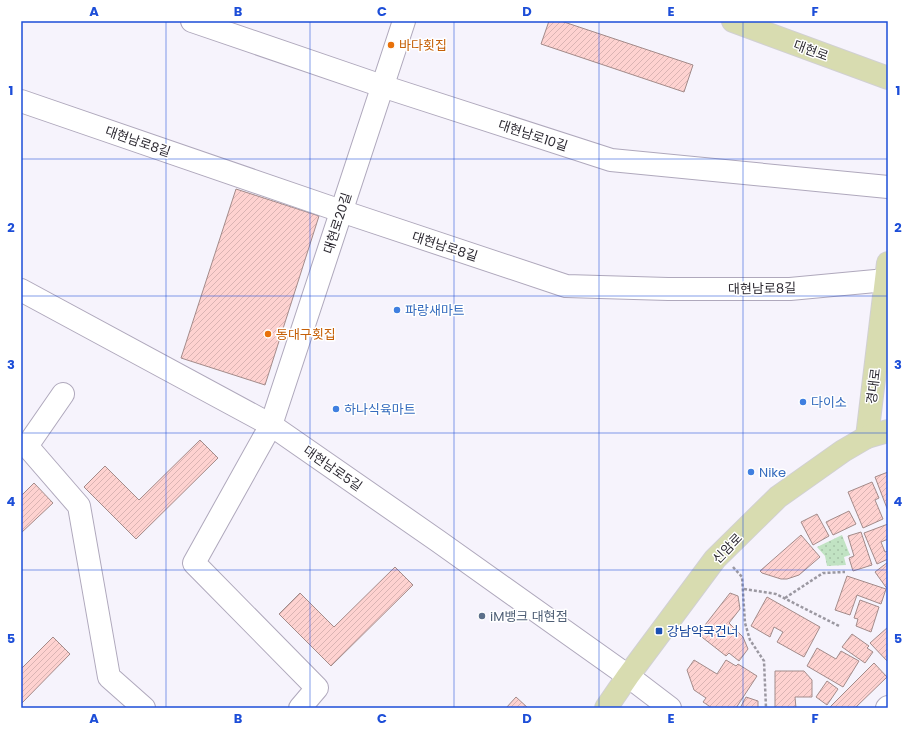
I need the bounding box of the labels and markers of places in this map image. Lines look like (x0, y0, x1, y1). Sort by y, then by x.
place label: 바다횟집 (399, 36, 447, 55)
marker: 바다횟집 (386, 40, 396, 50)
place label: 파랑새마트 (405, 301, 465, 320)
marker: 파랑새마트 (392, 305, 402, 315)
place label: 동대구횟집 (276, 325, 336, 344)
marker: 동대구횟집 (263, 329, 273, 339)
place label: 다이소 (811, 393, 847, 412)
marker: 다이소 (798, 397, 808, 407)
place label: 하나식육마트 (344, 400, 416, 419)
marker: 하나식육마트 (331, 404, 341, 414)
place label: Nike (759, 463, 786, 482)
marker: Nike (746, 467, 756, 477)
place label: iM뱅크 대현점 (490, 607, 568, 626)
marker: iM뱅크 대현점 (477, 611, 487, 621)
place label: 강남약국건너 (667, 622, 739, 641)
marker: 강남약국건너 (654, 626, 664, 636)

